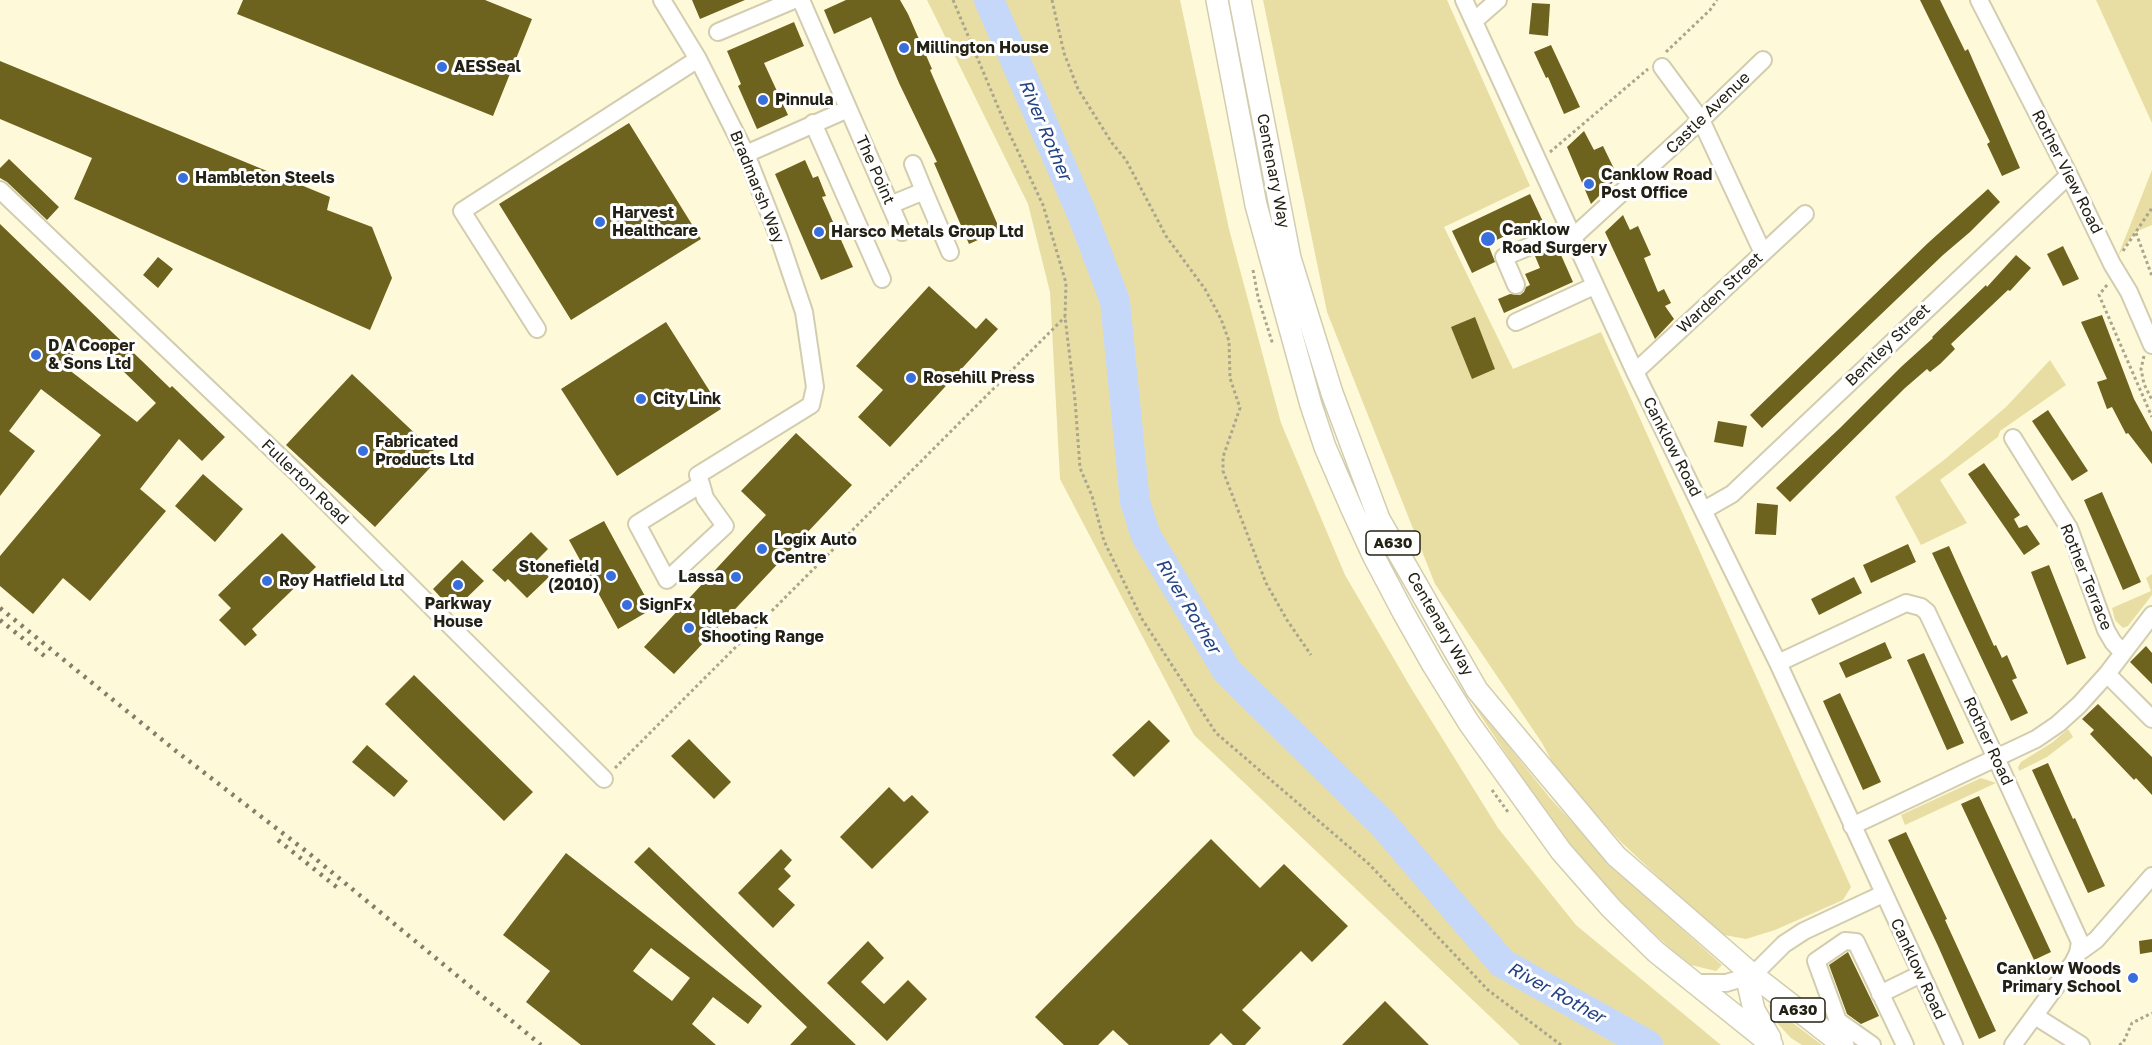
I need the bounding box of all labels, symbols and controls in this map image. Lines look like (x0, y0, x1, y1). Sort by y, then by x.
place label: Millington House (916, 38, 1049, 58)
marker: Millington House (897, 41, 911, 55)
place label: AESSeal (454, 57, 521, 77)
marker: AESSeal (435, 60, 449, 74)
street label: Castle Avenue (1662, 68, 1754, 158)
water label: River Rother (1014, 76, 1076, 184)
place label: Pinnula (775, 90, 834, 110)
marker: Pinnula (756, 93, 770, 107)
street label: Rother View Road (2027, 107, 2107, 237)
street label: Centenary Way (1252, 112, 1294, 230)
street label: Bradmarsh Way (726, 128, 788, 246)
street label: The Point (851, 133, 899, 207)
place label: Canklow Road Post Office (1601, 165, 1712, 203)
place label: Hambleton Steels (195, 168, 335, 188)
marker: Hambleton Steels (176, 171, 190, 185)
marker: Canklow Road Post Office (1582, 177, 1596, 191)
place label: Harvest Healthcare (612, 203, 698, 241)
marker: Harvest Healthcare (593, 215, 607, 229)
place label: Canklow Road Surgery (1502, 220, 1607, 258)
place label: Harsco Metals Group Ltd (831, 222, 1024, 242)
marker: Harsco Metals Group Ltd (812, 225, 826, 239)
marker: Canklow Road Surgery (1479, 230, 1497, 248)
street label: Warden Street (1673, 248, 1767, 338)
street label: Bentley Street (1842, 300, 1934, 390)
place label: D A Cooper & Sons Ltd (48, 336, 135, 374)
marker: D A Cooper & Sons Ltd (29, 348, 43, 362)
place label: Rosehill Press (923, 368, 1035, 388)
marker: Rosehill Press (904, 371, 918, 385)
place label: City Link (653, 389, 721, 409)
marker: City Link (634, 392, 648, 406)
street label: Canklow Road (1639, 394, 1705, 500)
place label: Fabricated Products Ltd (375, 432, 474, 470)
street label: Fullerton Road (257, 435, 353, 529)
marker: Fabricated Products Ltd (356, 444, 370, 458)
street label: Rother Terrace (2056, 521, 2116, 633)
place label: Logix Auto Centre (774, 530, 857, 568)
road number: A630 (1366, 531, 1420, 555)
marker: Logix Auto Centre (755, 542, 769, 556)
water label: River Rother (1151, 554, 1225, 658)
place label: Stonefield (2010) (519, 557, 599, 595)
place label: Lassa (678, 567, 724, 587)
marker: Stonefield (2010) (604, 569, 618, 583)
street label: Centenary Way (1403, 569, 1477, 679)
marker: Lassa (729, 570, 743, 584)
place label: Roy Hatfield Ltd (279, 571, 404, 591)
marker: Roy Hatfield Ltd (260, 574, 274, 588)
marker: Parkway House (451, 578, 465, 592)
place label: Parkway House (425, 594, 491, 632)
place label: SignFx (639, 595, 692, 615)
marker: SignFx (620, 598, 634, 612)
place label: Idleback Shooting Range (701, 609, 824, 647)
marker: Idleback Shooting Range (682, 621, 696, 635)
street label: Rother Road (1959, 694, 2017, 788)
street label: Canklow Road (1886, 915, 1950, 1023)
water label: River Rother (1504, 958, 1608, 1028)
place label: Canklow Woods Primary School (1996, 959, 2121, 997)
marker: Canklow Woods Primary School (2126, 971, 2140, 985)
road number: A630 (1771, 998, 1825, 1022)

